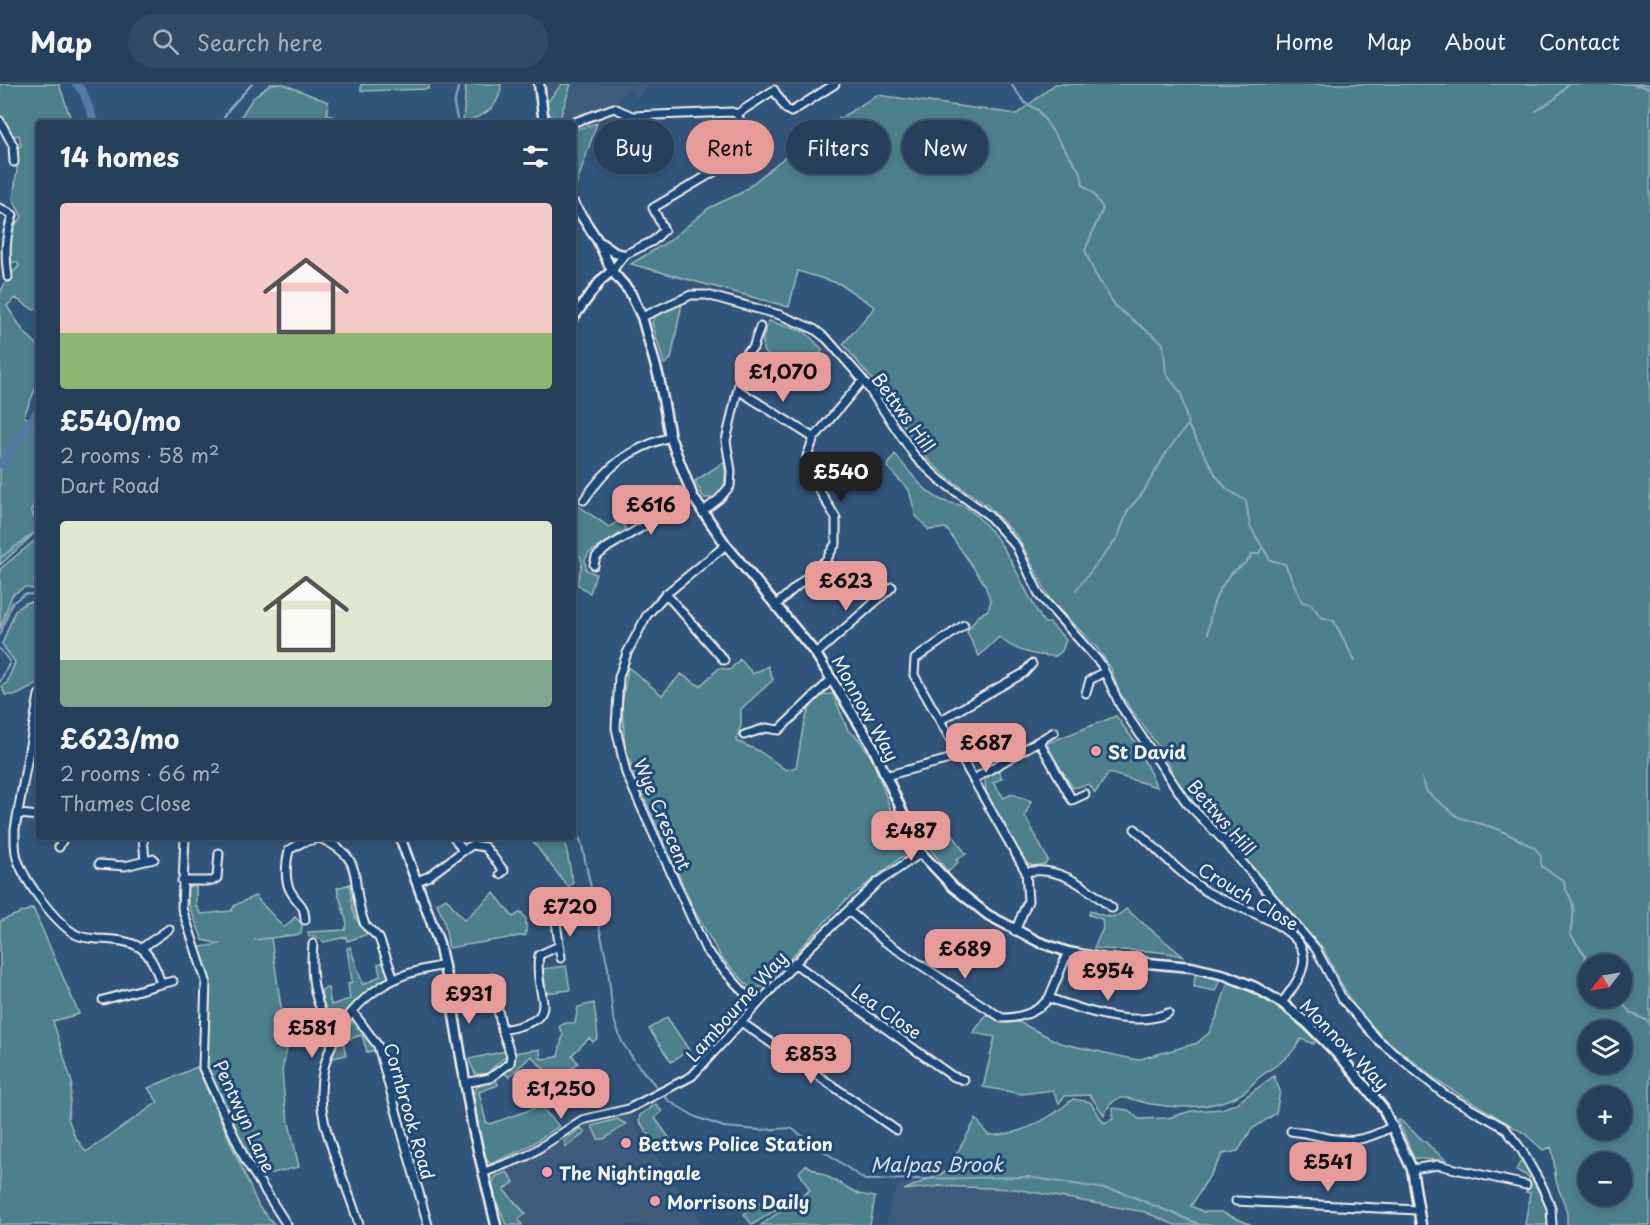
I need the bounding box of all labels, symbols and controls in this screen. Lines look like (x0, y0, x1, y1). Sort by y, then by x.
search box (128, 14, 548, 68)
text: Map (30, 20, 92, 63)
icon: search (149, 25, 182, 58)
text: Search here (197, 25, 323, 58)
text: Home (1275, 25, 1334, 57)
text: Map (1367, 25, 1412, 57)
text: About (1445, 25, 1506, 57)
text: Contact (1539, 25, 1620, 57)
chip: Buy (594, 120, 674, 174)
chip: Rent (686, 120, 774, 174)
chip: Filters (786, 120, 890, 174)
chip: New (902, 120, 988, 174)
text: 14 homes (60, 137, 179, 176)
icon: filters (519, 140, 552, 173)
icon: home (252, 242, 360, 350)
pin: £1,070 (734, 352, 832, 403)
text: £1,070 (749, 356, 817, 386)
street label: Bettws Hill (866, 367, 942, 457)
text: £540/mo (60, 401, 181, 440)
text: 2 rooms · 58 m² (60, 440, 219, 470)
pin: £540 (805, 452, 877, 503)
text: £540 (813, 456, 869, 486)
text: Dart Road (60, 470, 160, 500)
pin: £616 (615, 485, 687, 536)
text: £616 (626, 489, 676, 519)
icon: home (252, 560, 360, 668)
pin: £623 (810, 561, 882, 612)
text: £623 (819, 565, 873, 595)
street label: Monnow Way (826, 650, 906, 766)
text: £623/mo (60, 719, 179, 758)
pin: £687 (950, 723, 1022, 774)
text: £687 (960, 727, 1012, 757)
place label: St David (1108, 738, 1186, 765)
marker: St David (1089, 744, 1103, 758)
street label: Wye Crescent (627, 754, 699, 874)
text: 2 rooms · 66 m² (60, 758, 220, 788)
street label: Bettws Hill (1181, 773, 1263, 861)
text: Thames Close (60, 788, 191, 818)
pin: £487 (875, 811, 947, 862)
text: £487 (885, 815, 937, 845)
street label: Crouch Close (1193, 855, 1305, 937)
pin: £720 (534, 887, 606, 938)
text: £720 (543, 891, 597, 921)
pin: £689 (929, 929, 1001, 980)
text: £689 (939, 933, 991, 963)
street label: Lambourne Way (679, 945, 793, 1067)
pin: £954 (1072, 951, 1144, 1002)
north arrow (1578, 954, 1632, 1008)
map controls (1578, 954, 1632, 1206)
text: £954 (1082, 955, 1134, 985)
pin: £931 (433, 974, 505, 1025)
street label: Lea Close (846, 977, 928, 1045)
text: £931 (445, 978, 493, 1008)
street label: Monnow Way (1294, 992, 1396, 1096)
pin: £581 (276, 1008, 348, 1059)
text: £581 (288, 1012, 336, 1042)
button: layers (1578, 1020, 1632, 1074)
pin: £853 (775, 1034, 847, 1085)
text: £853 (785, 1038, 837, 1068)
street label: Cornbrook Road (378, 1039, 442, 1183)
street label: Pentwyn Lane (207, 1055, 283, 1177)
pin: £1,250 (512, 1069, 610, 1120)
text: £1,250 (526, 1073, 596, 1103)
button: + (1578, 1086, 1632, 1140)
place label: Bettws Police Station (638, 1130, 833, 1157)
marker: Bettws Police Station (619, 1136, 633, 1150)
pin: £541 (1292, 1142, 1364, 1193)
text: £541 (1303, 1146, 1353, 1176)
water label: Malpas Brook (871, 1149, 1005, 1179)
button: − (1578, 1152, 1632, 1206)
place label: The Nightingale (559, 1159, 701, 1186)
marker: The Nightingale (540, 1165, 554, 1179)
place label: Morrisons Daily (667, 1188, 809, 1215)
marker: Morrisons Daily (648, 1194, 662, 1208)

